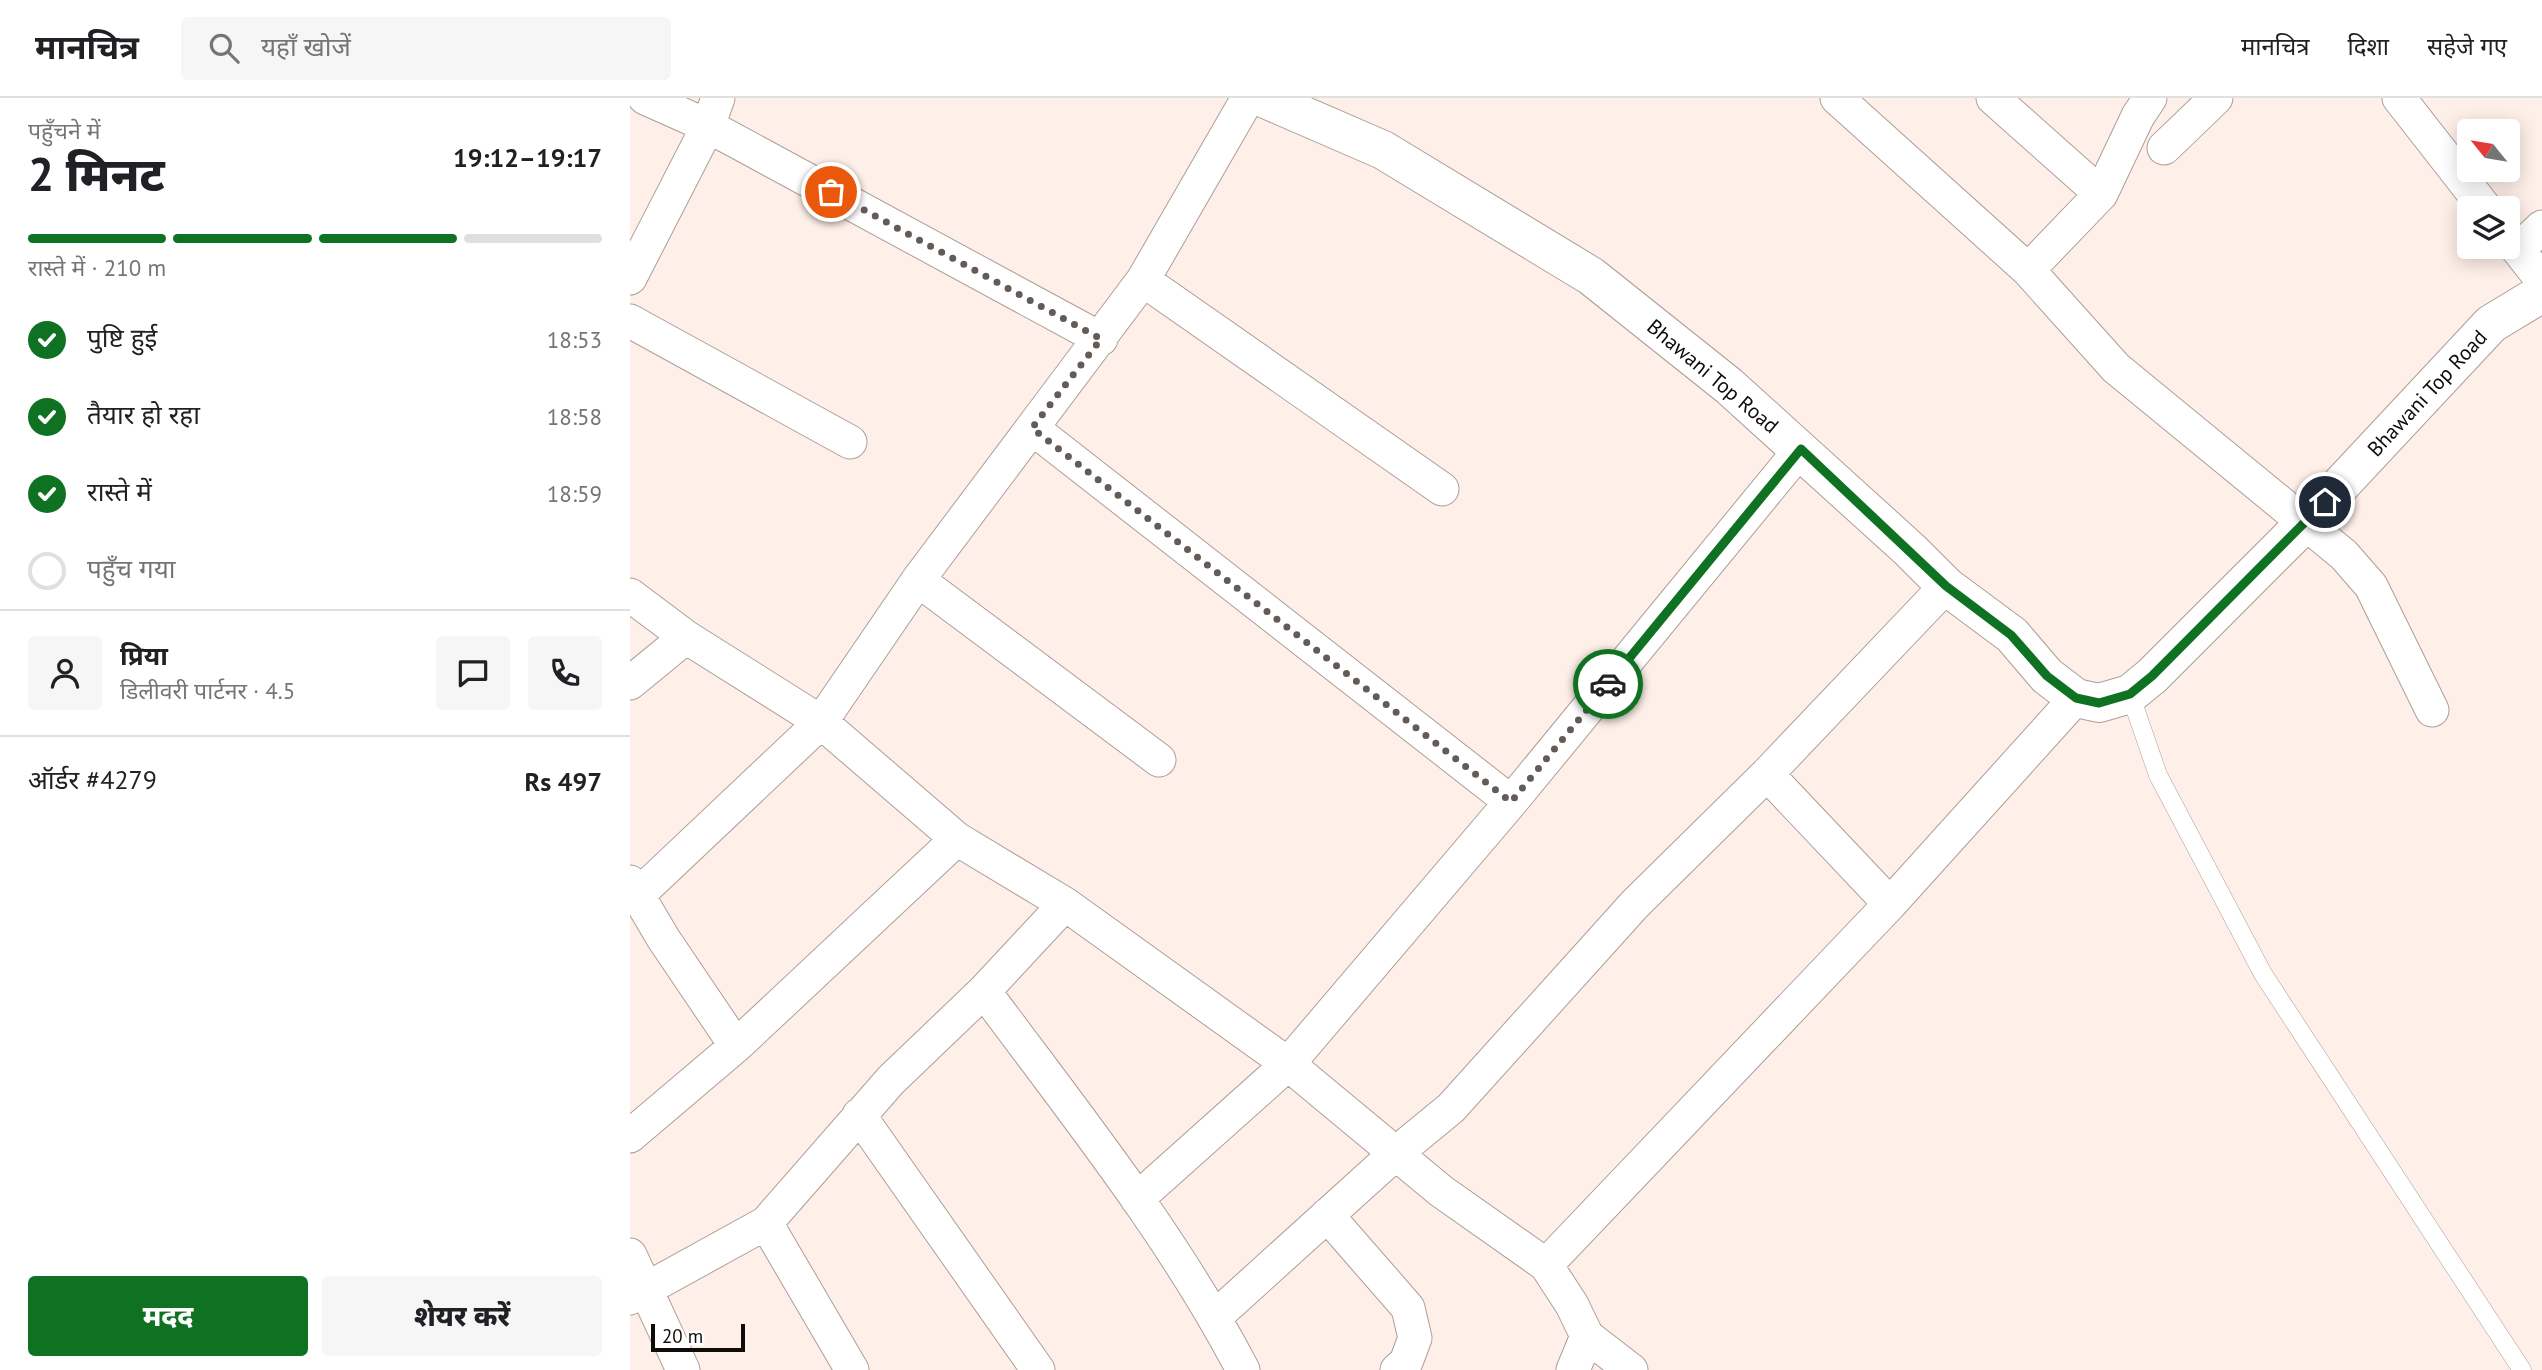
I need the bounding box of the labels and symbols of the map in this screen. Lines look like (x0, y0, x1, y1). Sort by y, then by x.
north arrow (2457, 119, 2520, 182)
pin (801, 162, 861, 222)
street label: Bhawani Top Road (1642, 313, 1784, 439)
street label: Bhawani Top Road (2361, 324, 2493, 462)
pin (2295, 472, 2355, 532)
courier (1573, 649, 1643, 719)
scale bar (651, 1321, 746, 1353)

